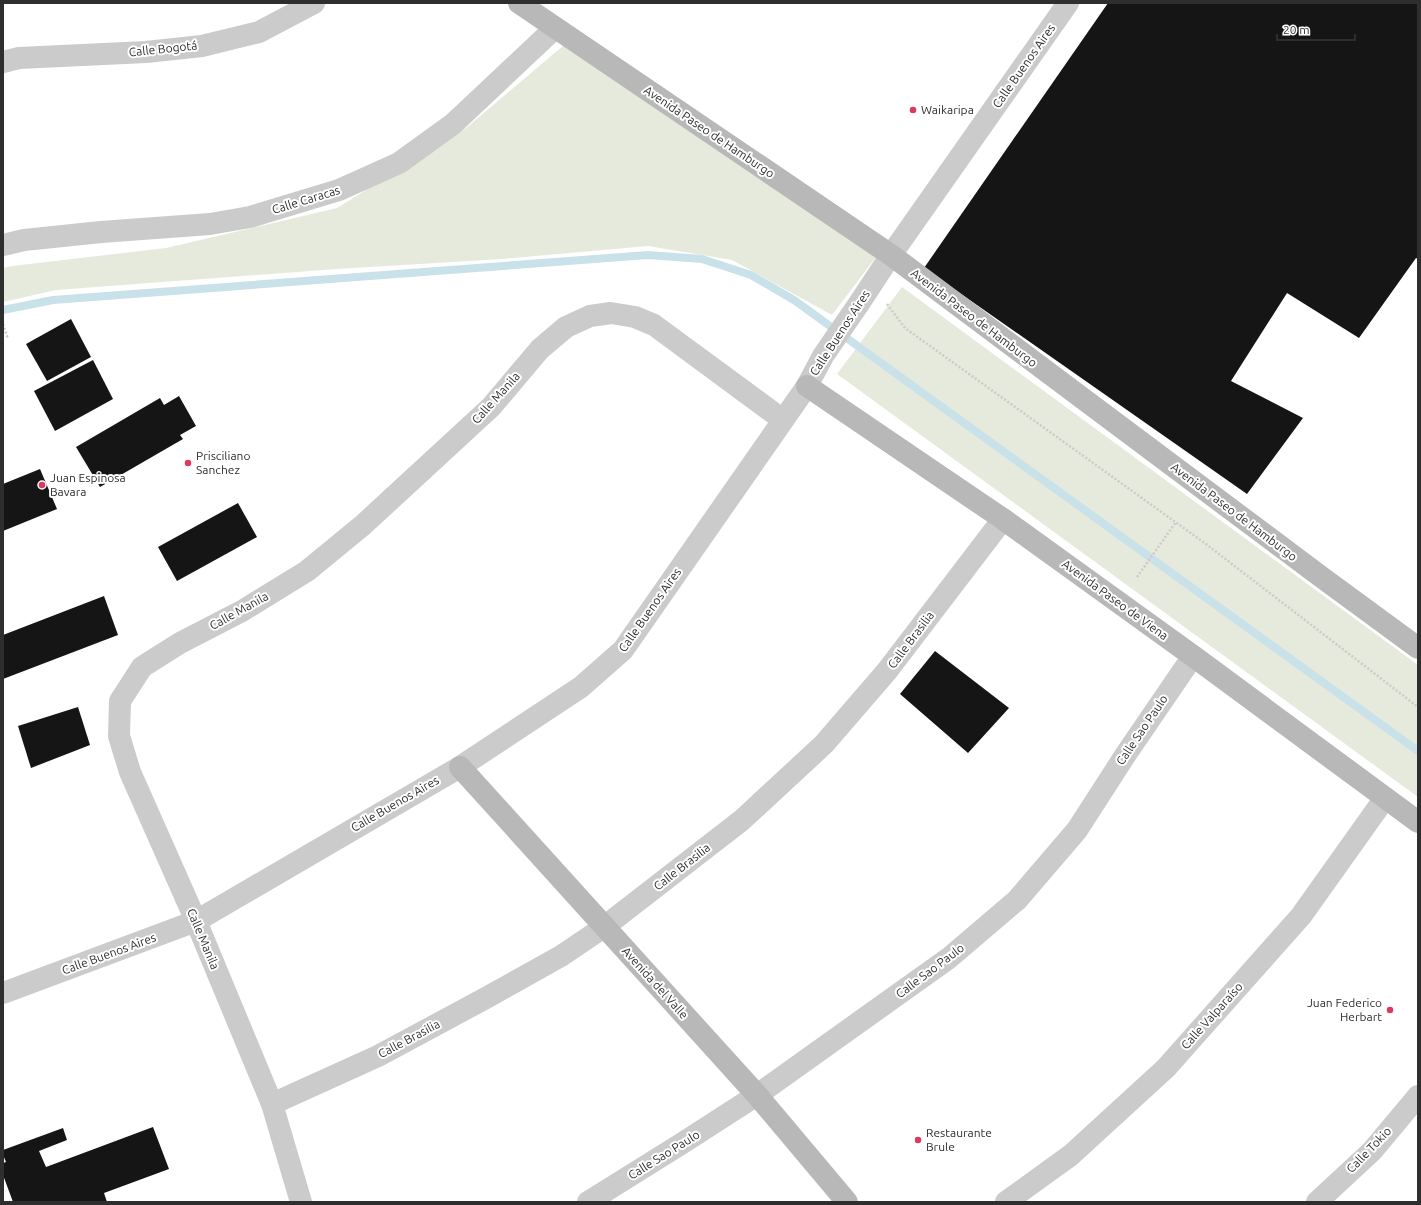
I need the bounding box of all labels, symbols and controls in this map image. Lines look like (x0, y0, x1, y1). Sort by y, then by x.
scale bar (1277, 16, 1355, 42)
street label: Calle Buenos Aires (990, 21, 1057, 110)
text: 20 m (1283, 23, 1310, 36)
street label: Calle Bogotá (128, 38, 198, 59)
street label: Avenida Paseo de Hamburgo (642, 83, 777, 180)
place label: Waikaripa (921, 103, 974, 116)
marker: Waikaripa (908, 105, 918, 115)
street label: Calle Caracas (270, 183, 341, 216)
street label: Avenida Paseo de Hamburgo (909, 266, 1040, 369)
street label: Calle Buenos Aires (807, 288, 872, 378)
street label: Calle Manila (469, 369, 522, 426)
place label: Prisciliano Sanchez (196, 449, 250, 476)
marker: Prisciliano Sanchez (183, 458, 193, 468)
street label: Avenida Paseo de Hamburgo (1169, 460, 1300, 563)
place label: Juan Espinosa Bavara (50, 471, 126, 498)
marker: Juan Espinosa Bavara (37, 480, 47, 490)
street label: Avenida Paseo de Viena (1060, 557, 1171, 642)
street label: Calle Buenos Aires (616, 565, 683, 654)
street label: Calle Manila (207, 589, 270, 632)
street label: Calle Brasilia (885, 609, 936, 671)
street label: Calle Sao Paulo (1113, 692, 1170, 767)
street label: Calle Buenos Aires (349, 773, 441, 834)
street label: Calle Brasilia (651, 841, 712, 893)
street label: Calle Manila (185, 906, 222, 971)
street label: Calle Buenos Aires (60, 930, 158, 977)
street label: Calle Sao Paulo (893, 941, 966, 1000)
street label: Avenida del Valle (620, 944, 691, 1021)
street label: Calle Valparaíso (1178, 980, 1245, 1052)
place label: Juan Federico Herbart (1307, 996, 1382, 1023)
marker: Juan Federico Herbart (1385, 1005, 1395, 1015)
street label: Calle Brasilia (376, 1017, 442, 1060)
street label: Calle Tokio (1344, 1124, 1394, 1175)
place label: Restaurante Brule (926, 1126, 992, 1153)
street label: Calle Sao Paulo (626, 1127, 702, 1182)
marker: Restaurante Brule (913, 1135, 923, 1145)

